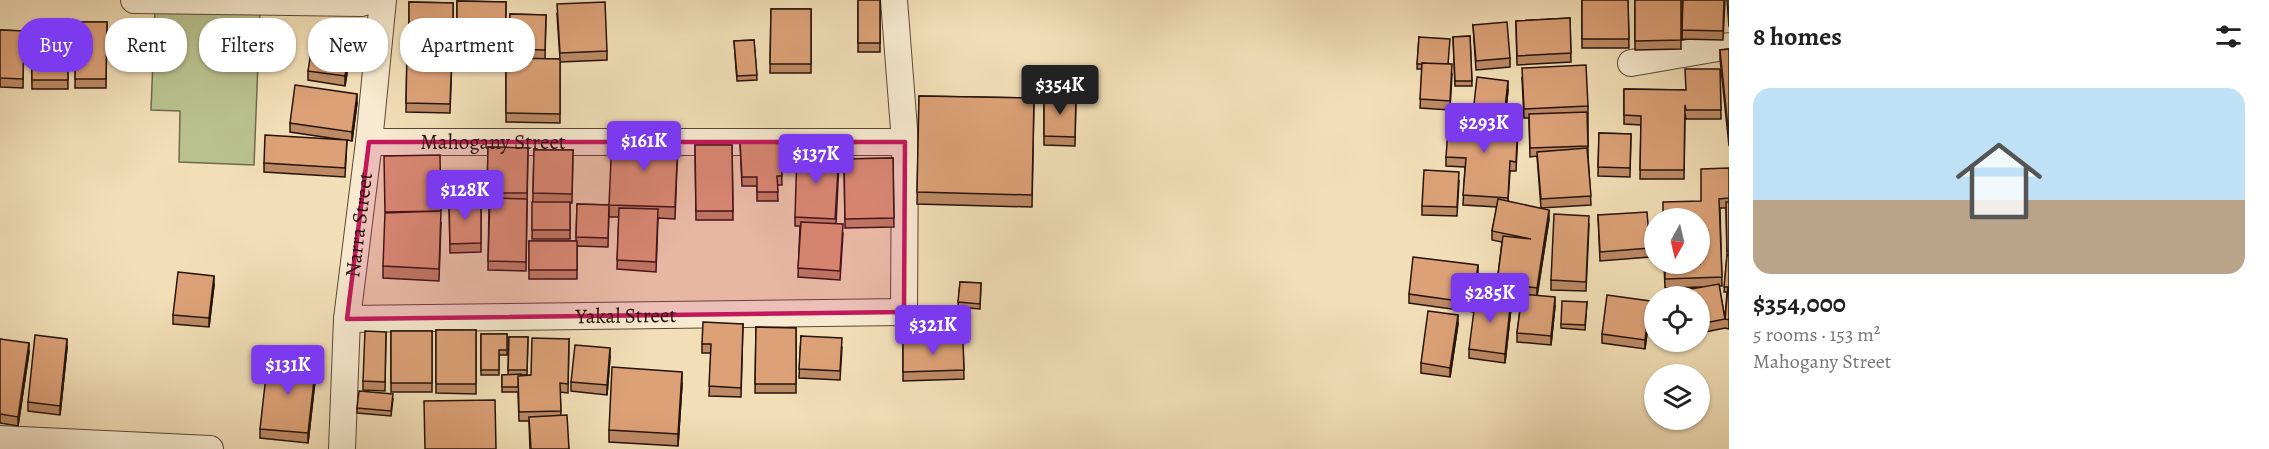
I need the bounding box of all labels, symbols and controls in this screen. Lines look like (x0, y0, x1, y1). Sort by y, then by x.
chip: Buy (18, 18, 93, 72)
chip: Rent (105, 18, 187, 72)
chip: Filters (199, 18, 296, 72)
chip: New (308, 18, 388, 72)
chip: Apartment (400, 18, 535, 72)
text: 8 homes (1753, 19, 1842, 54)
icon: filters (2212, 20, 2245, 53)
pin: $354K (1018, 65, 1102, 116)
text: $354K (1036, 71, 1085, 98)
pin: $293K (1442, 103, 1526, 154)
text: $293K (1459, 109, 1509, 136)
pin: $161K (602, 121, 686, 172)
text: $161K (621, 127, 667, 154)
icon: home (1945, 127, 2053, 235)
street label: Mahogany Street (420, 128, 566, 156)
pin: $137K (774, 134, 858, 185)
text: $137K (793, 140, 839, 167)
street label: Narra Street (338, 170, 379, 279)
pin: $128K (423, 170, 507, 221)
text: $128K (441, 176, 489, 203)
north arrow (1644, 208, 1710, 274)
map controls (1644, 208, 1710, 430)
pin: $285K (1448, 273, 1532, 324)
text: $285K (1465, 279, 1515, 306)
button: locate (1644, 286, 1710, 352)
text: $354,000 (1753, 286, 1846, 321)
street label: Yakal Street (574, 301, 677, 330)
pin: $321K (891, 305, 975, 356)
text: $321K (909, 311, 957, 338)
text: 5 rooms · 153 m² (1753, 321, 1880, 348)
pin: $131K (246, 345, 330, 396)
text: Mahogany Street (1753, 348, 1891, 375)
text: $131K (265, 351, 311, 378)
button: layers (1644, 364, 1710, 430)

